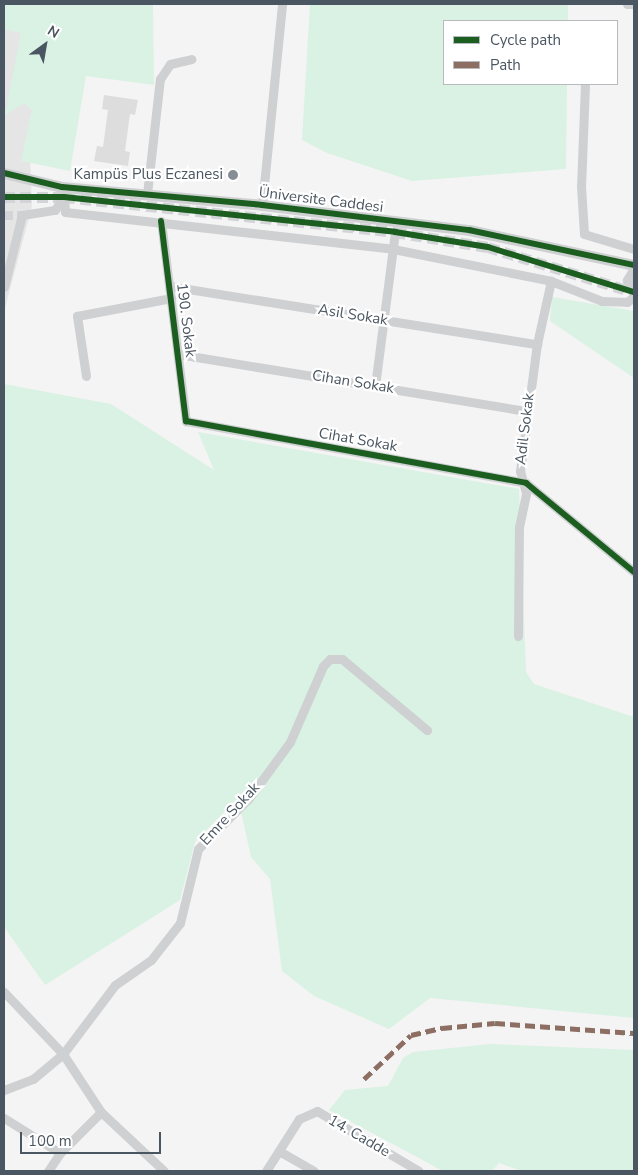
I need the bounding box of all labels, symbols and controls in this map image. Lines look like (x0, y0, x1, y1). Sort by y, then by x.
north arrow (20, 20, 70, 70)
legend (443, 20, 618, 85)
text: N (44, 21, 63, 43)
text: Cycle path (490, 30, 561, 50)
text: Path (490, 55, 521, 75)
place label: Kampüs Plus Eczanesi (74, 166, 223, 184)
marker: Kampüs Plus Eczanesi (227, 169, 239, 181)
street label: Üniversite Caddesi (258, 183, 384, 217)
street label: 190. Sokak (173, 282, 199, 358)
street label: Asil Sokak (317, 301, 389, 329)
street label: Cihan Sokak (311, 367, 395, 397)
street label: Adil Sokak (512, 392, 538, 466)
street label: Cihat Sokak (317, 424, 399, 456)
street label: Emre Sokak (196, 779, 264, 849)
street label: 14. Cadde (325, 1111, 393, 1161)
scale bar (22, 1122, 164, 1154)
text: 100 m (28, 1131, 72, 1151)

